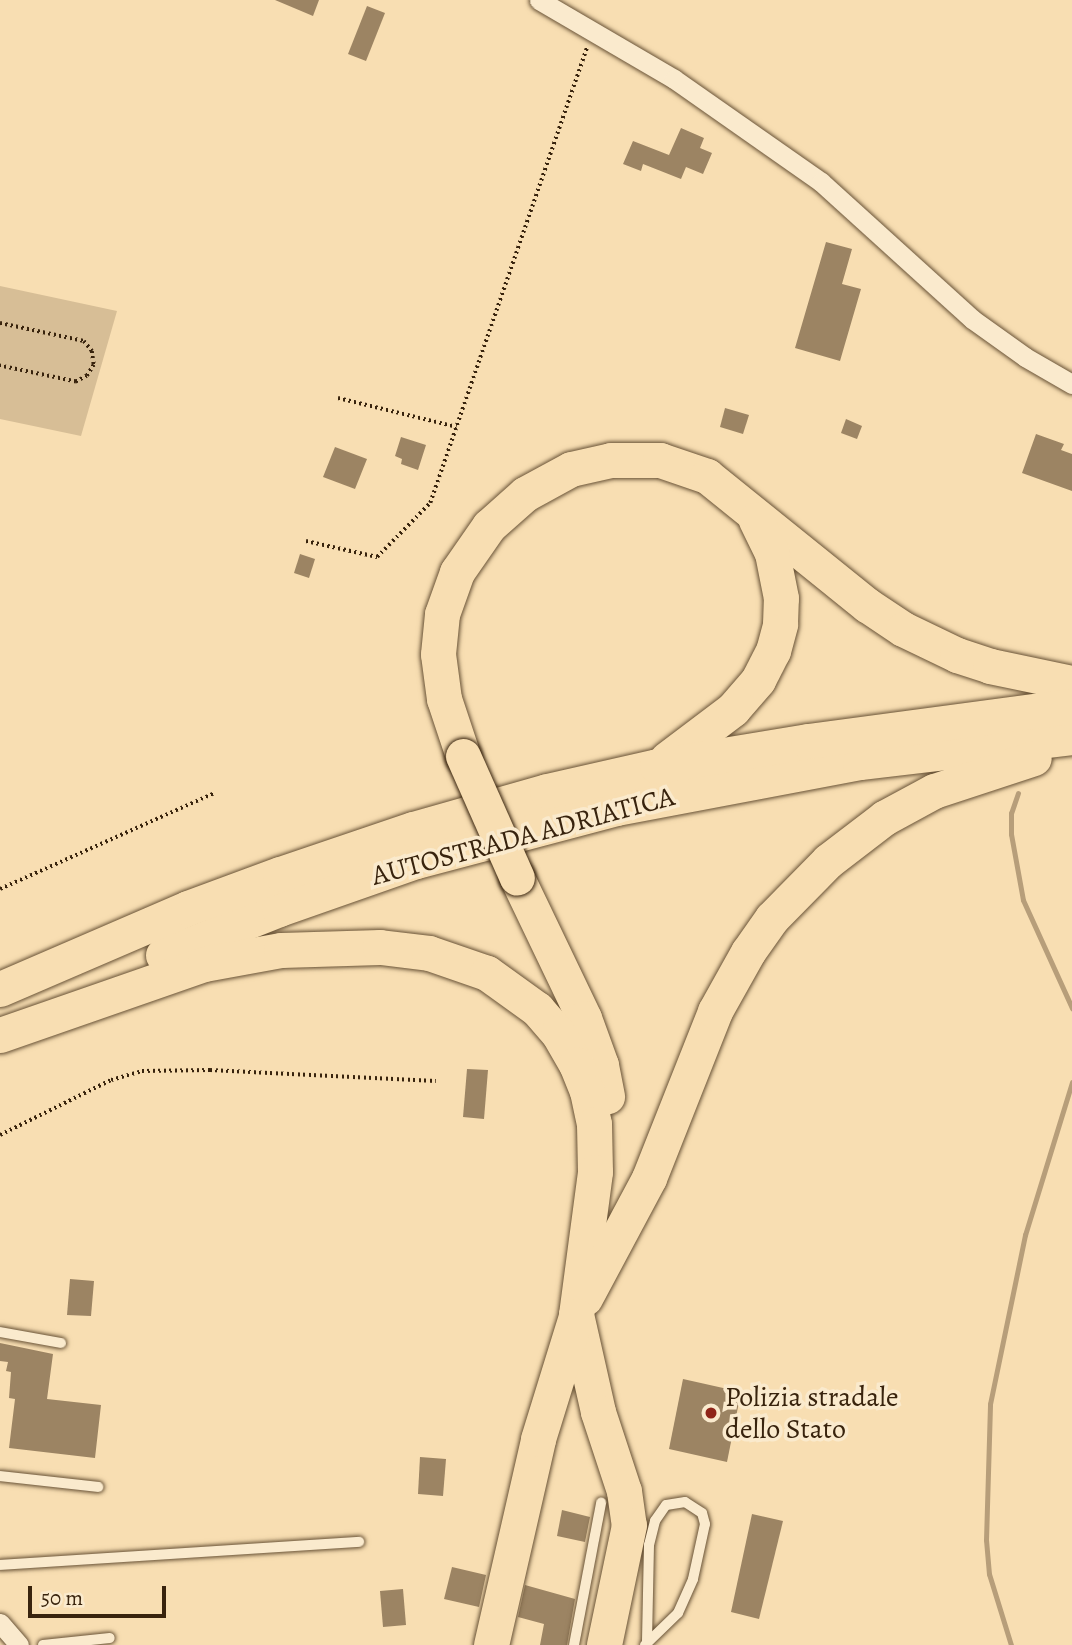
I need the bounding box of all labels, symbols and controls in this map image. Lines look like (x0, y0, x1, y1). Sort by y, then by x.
street label: AUTOSTRADA ADRIATICA (368, 779, 678, 893)
place label: Polizia stradale dello Stato (725, 1380, 899, 1446)
marker: Polizia stradale dello Stato (703, 1405, 719, 1421)
scale bar (32, 1572, 170, 1616)
text: 50 m (41, 1584, 83, 1612)

